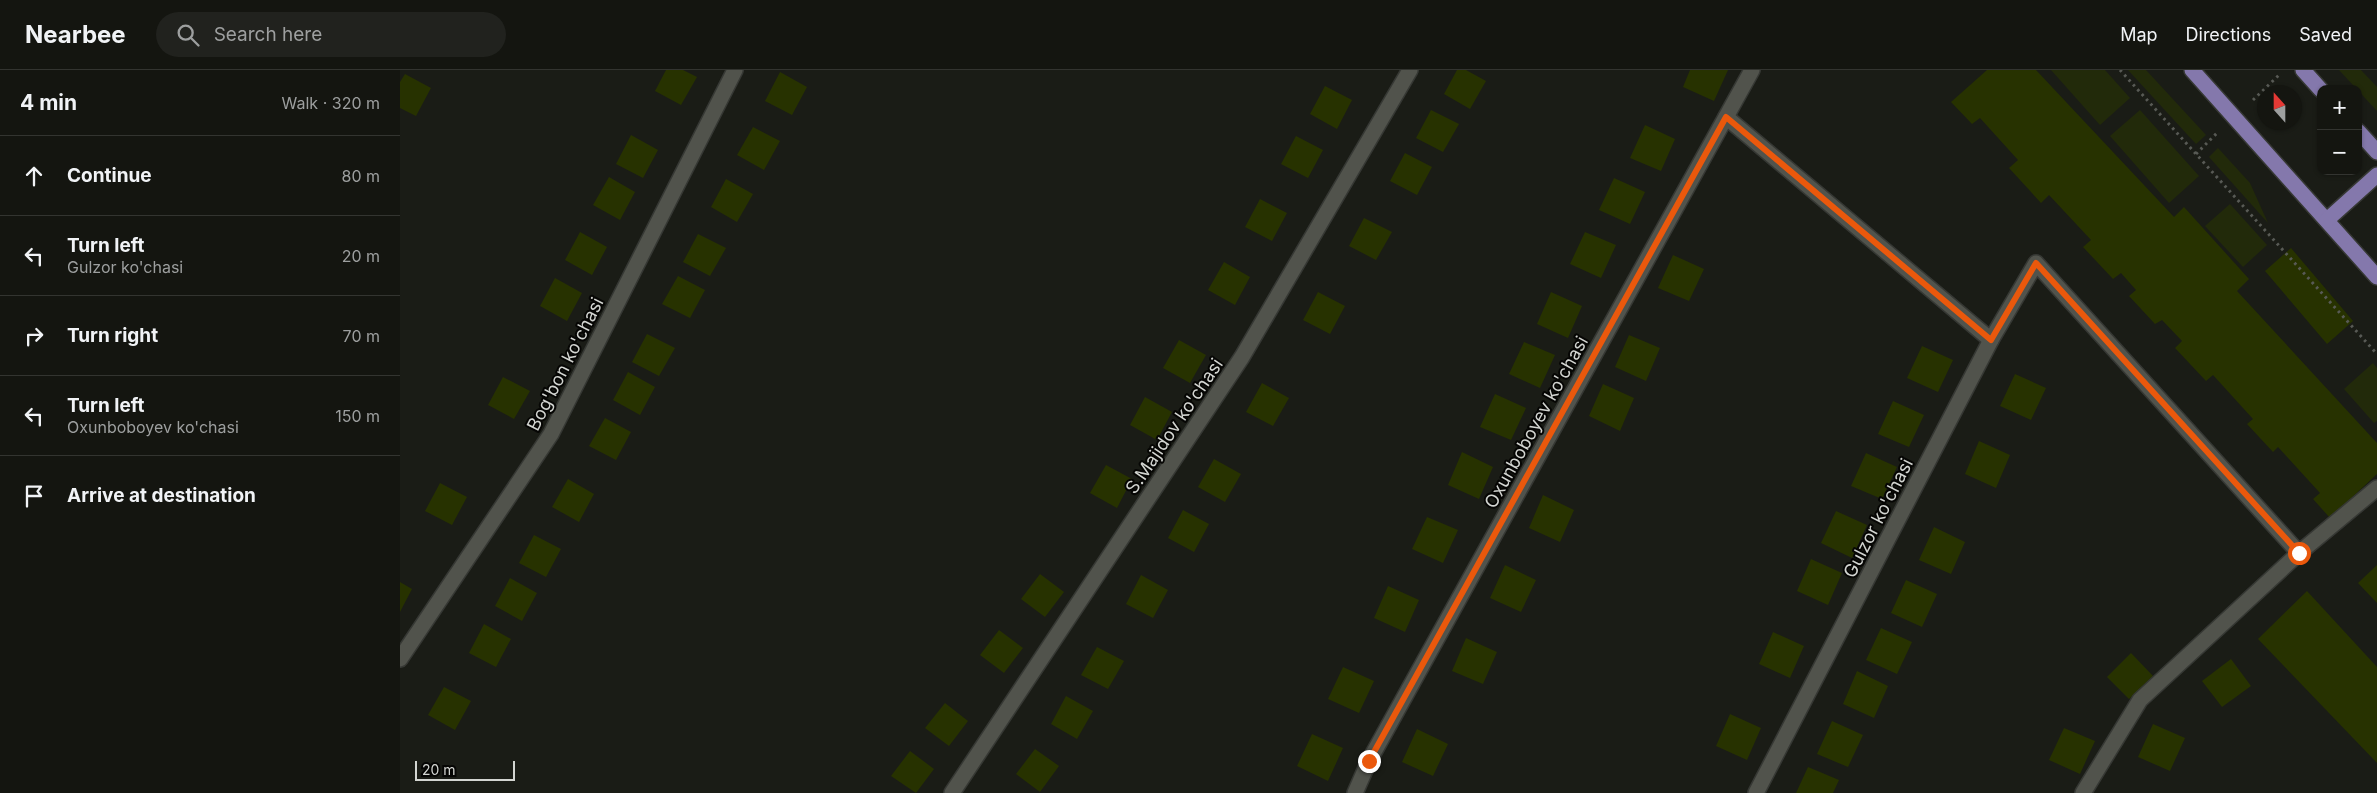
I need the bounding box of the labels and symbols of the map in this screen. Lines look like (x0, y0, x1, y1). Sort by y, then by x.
north arrow (2257, 85, 2302, 130)
street label: Bog'bon ko'chasi (522, 294, 608, 434)
street label: Oxunboboyev ko'chasi (1480, 332, 1592, 512)
street label: S.Majidov ko'chasi (1121, 354, 1227, 498)
street label: Gulzor ko'chasi (1839, 455, 1917, 581)
route start (2288, 542, 2311, 565)
route end (1358, 750, 1381, 773)
scale bar (415, 758, 515, 781)

